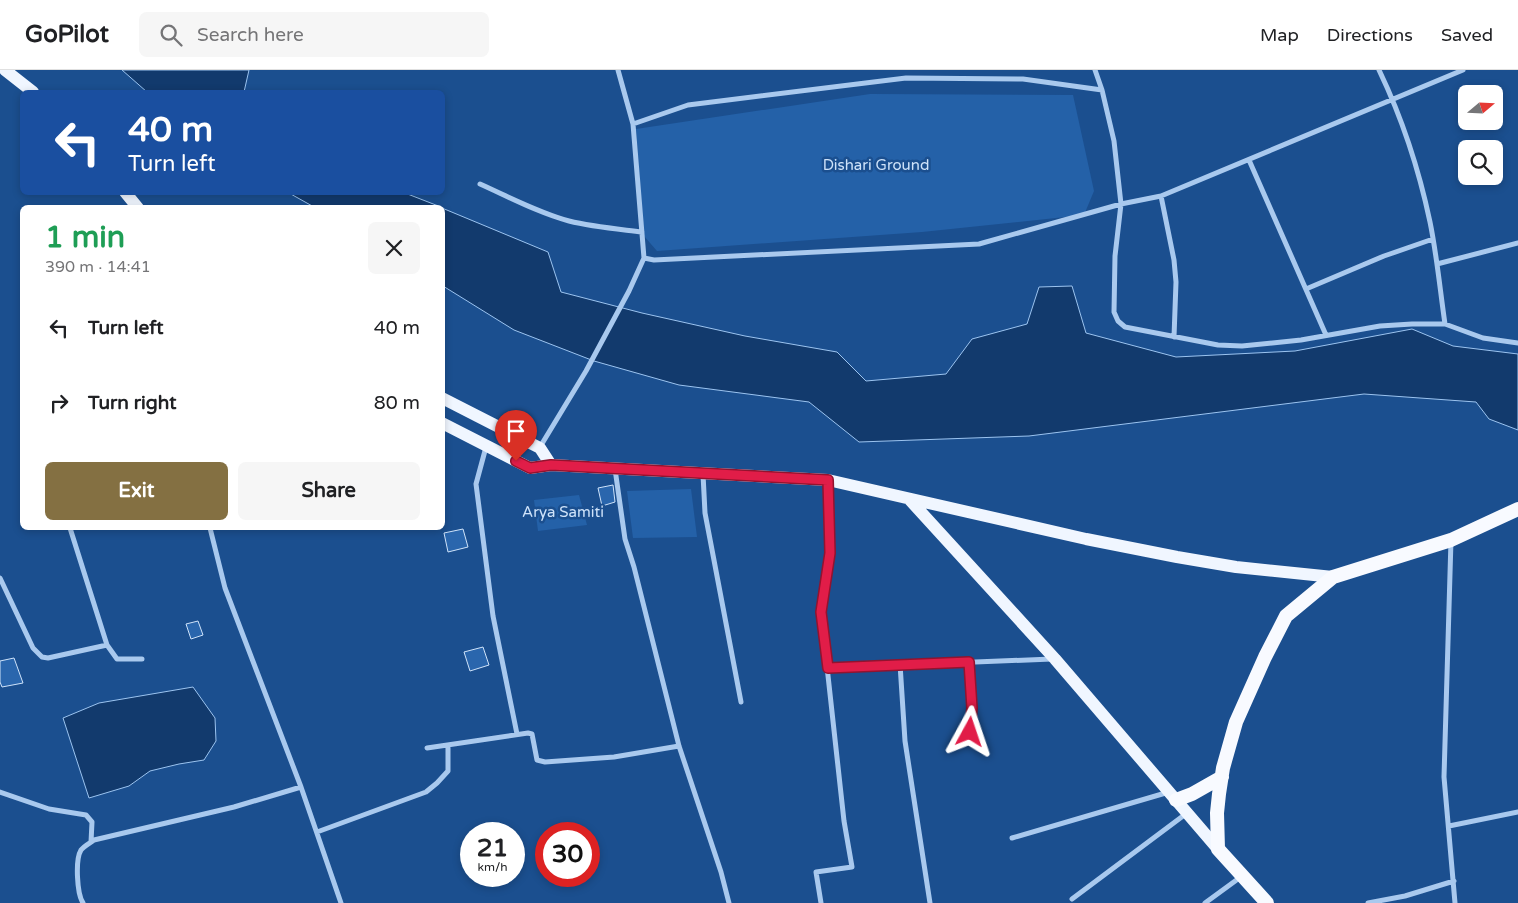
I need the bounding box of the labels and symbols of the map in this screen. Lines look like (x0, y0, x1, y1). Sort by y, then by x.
north arrow (1458, 85, 1502, 130)
park label: Dishari Ground (823, 156, 929, 174)
pin (495, 410, 537, 461)
park label: Arya Samiti (522, 503, 604, 521)
position arrow (943, 705, 995, 757)
speed limit sign: 30 (535, 822, 600, 887)

